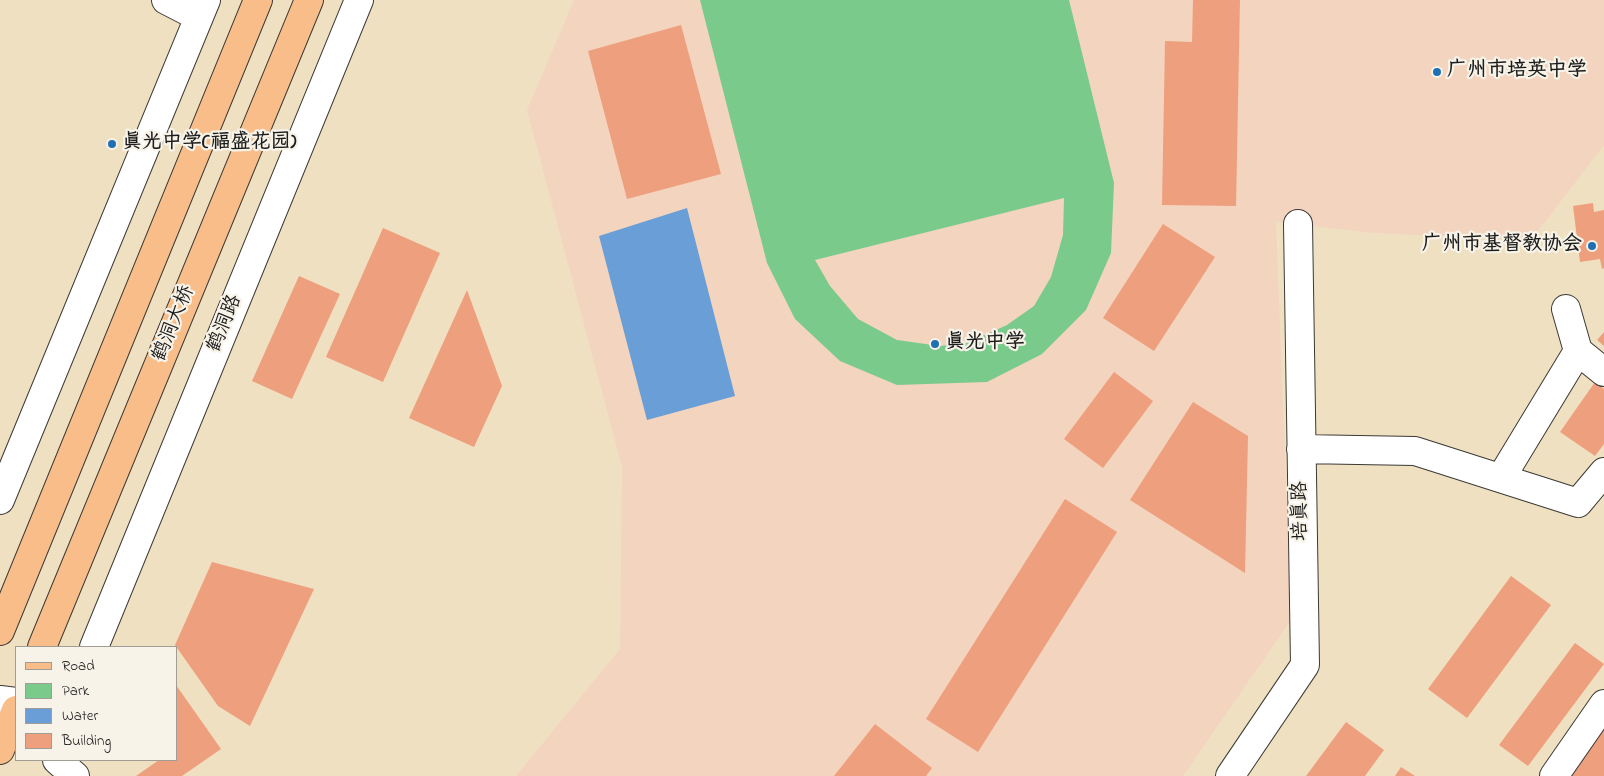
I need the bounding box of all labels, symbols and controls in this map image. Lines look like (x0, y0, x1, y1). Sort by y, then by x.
place label: 广州市培英中学 (1447, 60, 1587, 84)
marker: 广州市培英中学 (1431, 66, 1443, 78)
place label: 真光中学(福盛花园) (122, 132, 296, 156)
marker: 真光中学(福盛花园) (106, 138, 118, 150)
place label: 广州市基督教协会 (1422, 234, 1582, 258)
marker: 广州市基督教协会 (1586, 240, 1598, 252)
street label: 鹤洞大桥 (149, 282, 201, 366)
street label: 鹤洞路 (204, 292, 248, 356)
place label: 真光中学 (945, 332, 1025, 356)
marker: 真光中学 (929, 338, 941, 350)
street label: 培真路 (1289, 481, 1315, 541)
legend (15, 646, 178, 761)
text: Road (62, 655, 95, 677)
text: Park (62, 680, 89, 702)
text: Water (62, 705, 98, 727)
text: Building (62, 730, 111, 752)

